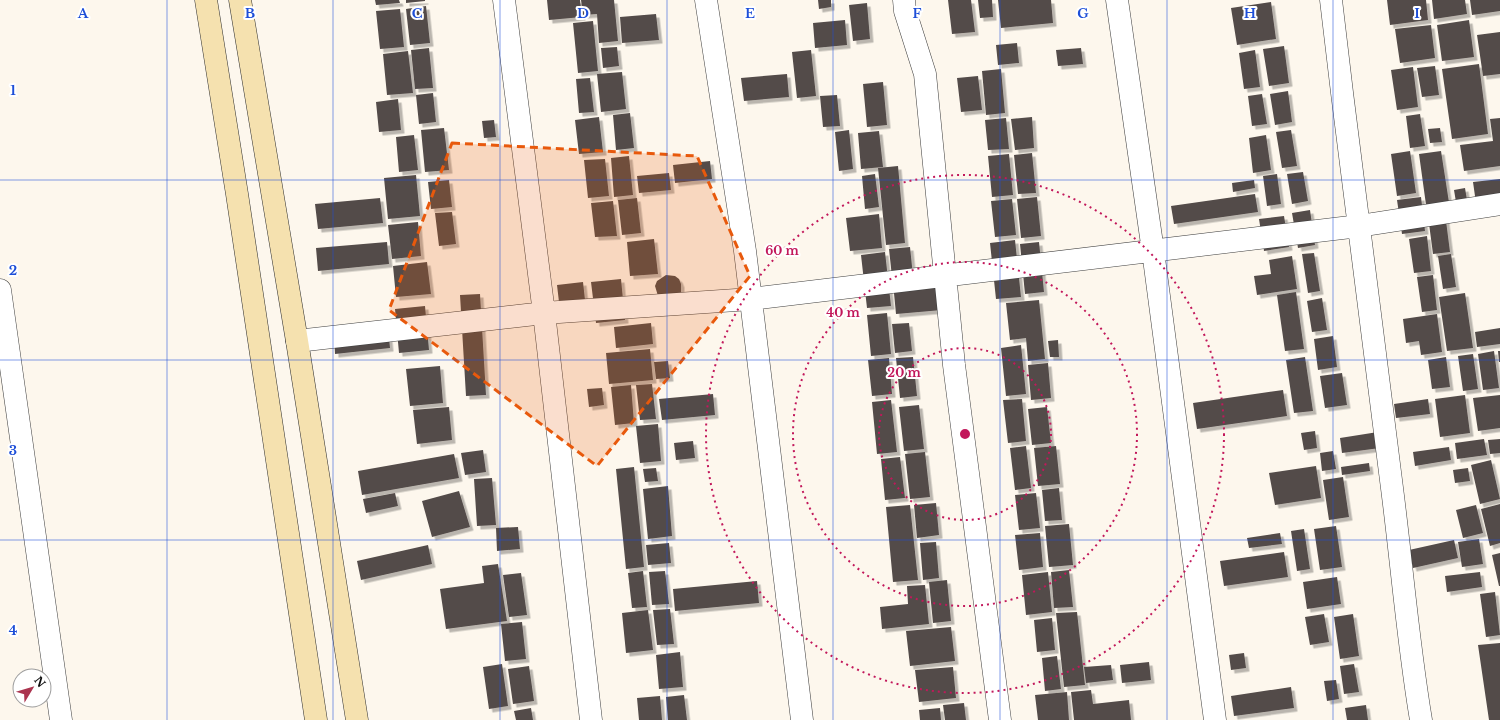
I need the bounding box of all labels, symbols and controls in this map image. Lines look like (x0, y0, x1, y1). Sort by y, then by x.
text: A (77, 5, 89, 22)
text: B (245, 5, 255, 22)
text: C (412, 5, 423, 22)
text: D (577, 5, 589, 22)
text: E (745, 5, 755, 22)
text: F (913, 5, 922, 22)
text: G (1077, 5, 1089, 22)
text: H (1244, 5, 1256, 22)
text: I (1414, 5, 1420, 22)
text: 1 (10, 82, 16, 99)
text: 60 m (765, 243, 800, 258)
text: 2 (9, 262, 17, 279)
text: 40 m (826, 305, 860, 320)
text: 20 m (887, 365, 921, 380)
centre of rings (958, 427, 972, 441)
text: 3 (9, 442, 17, 459)
text: 4 (9, 622, 18, 639)
north arrow (12, 668, 52, 708)
text: N (31, 673, 49, 691)

